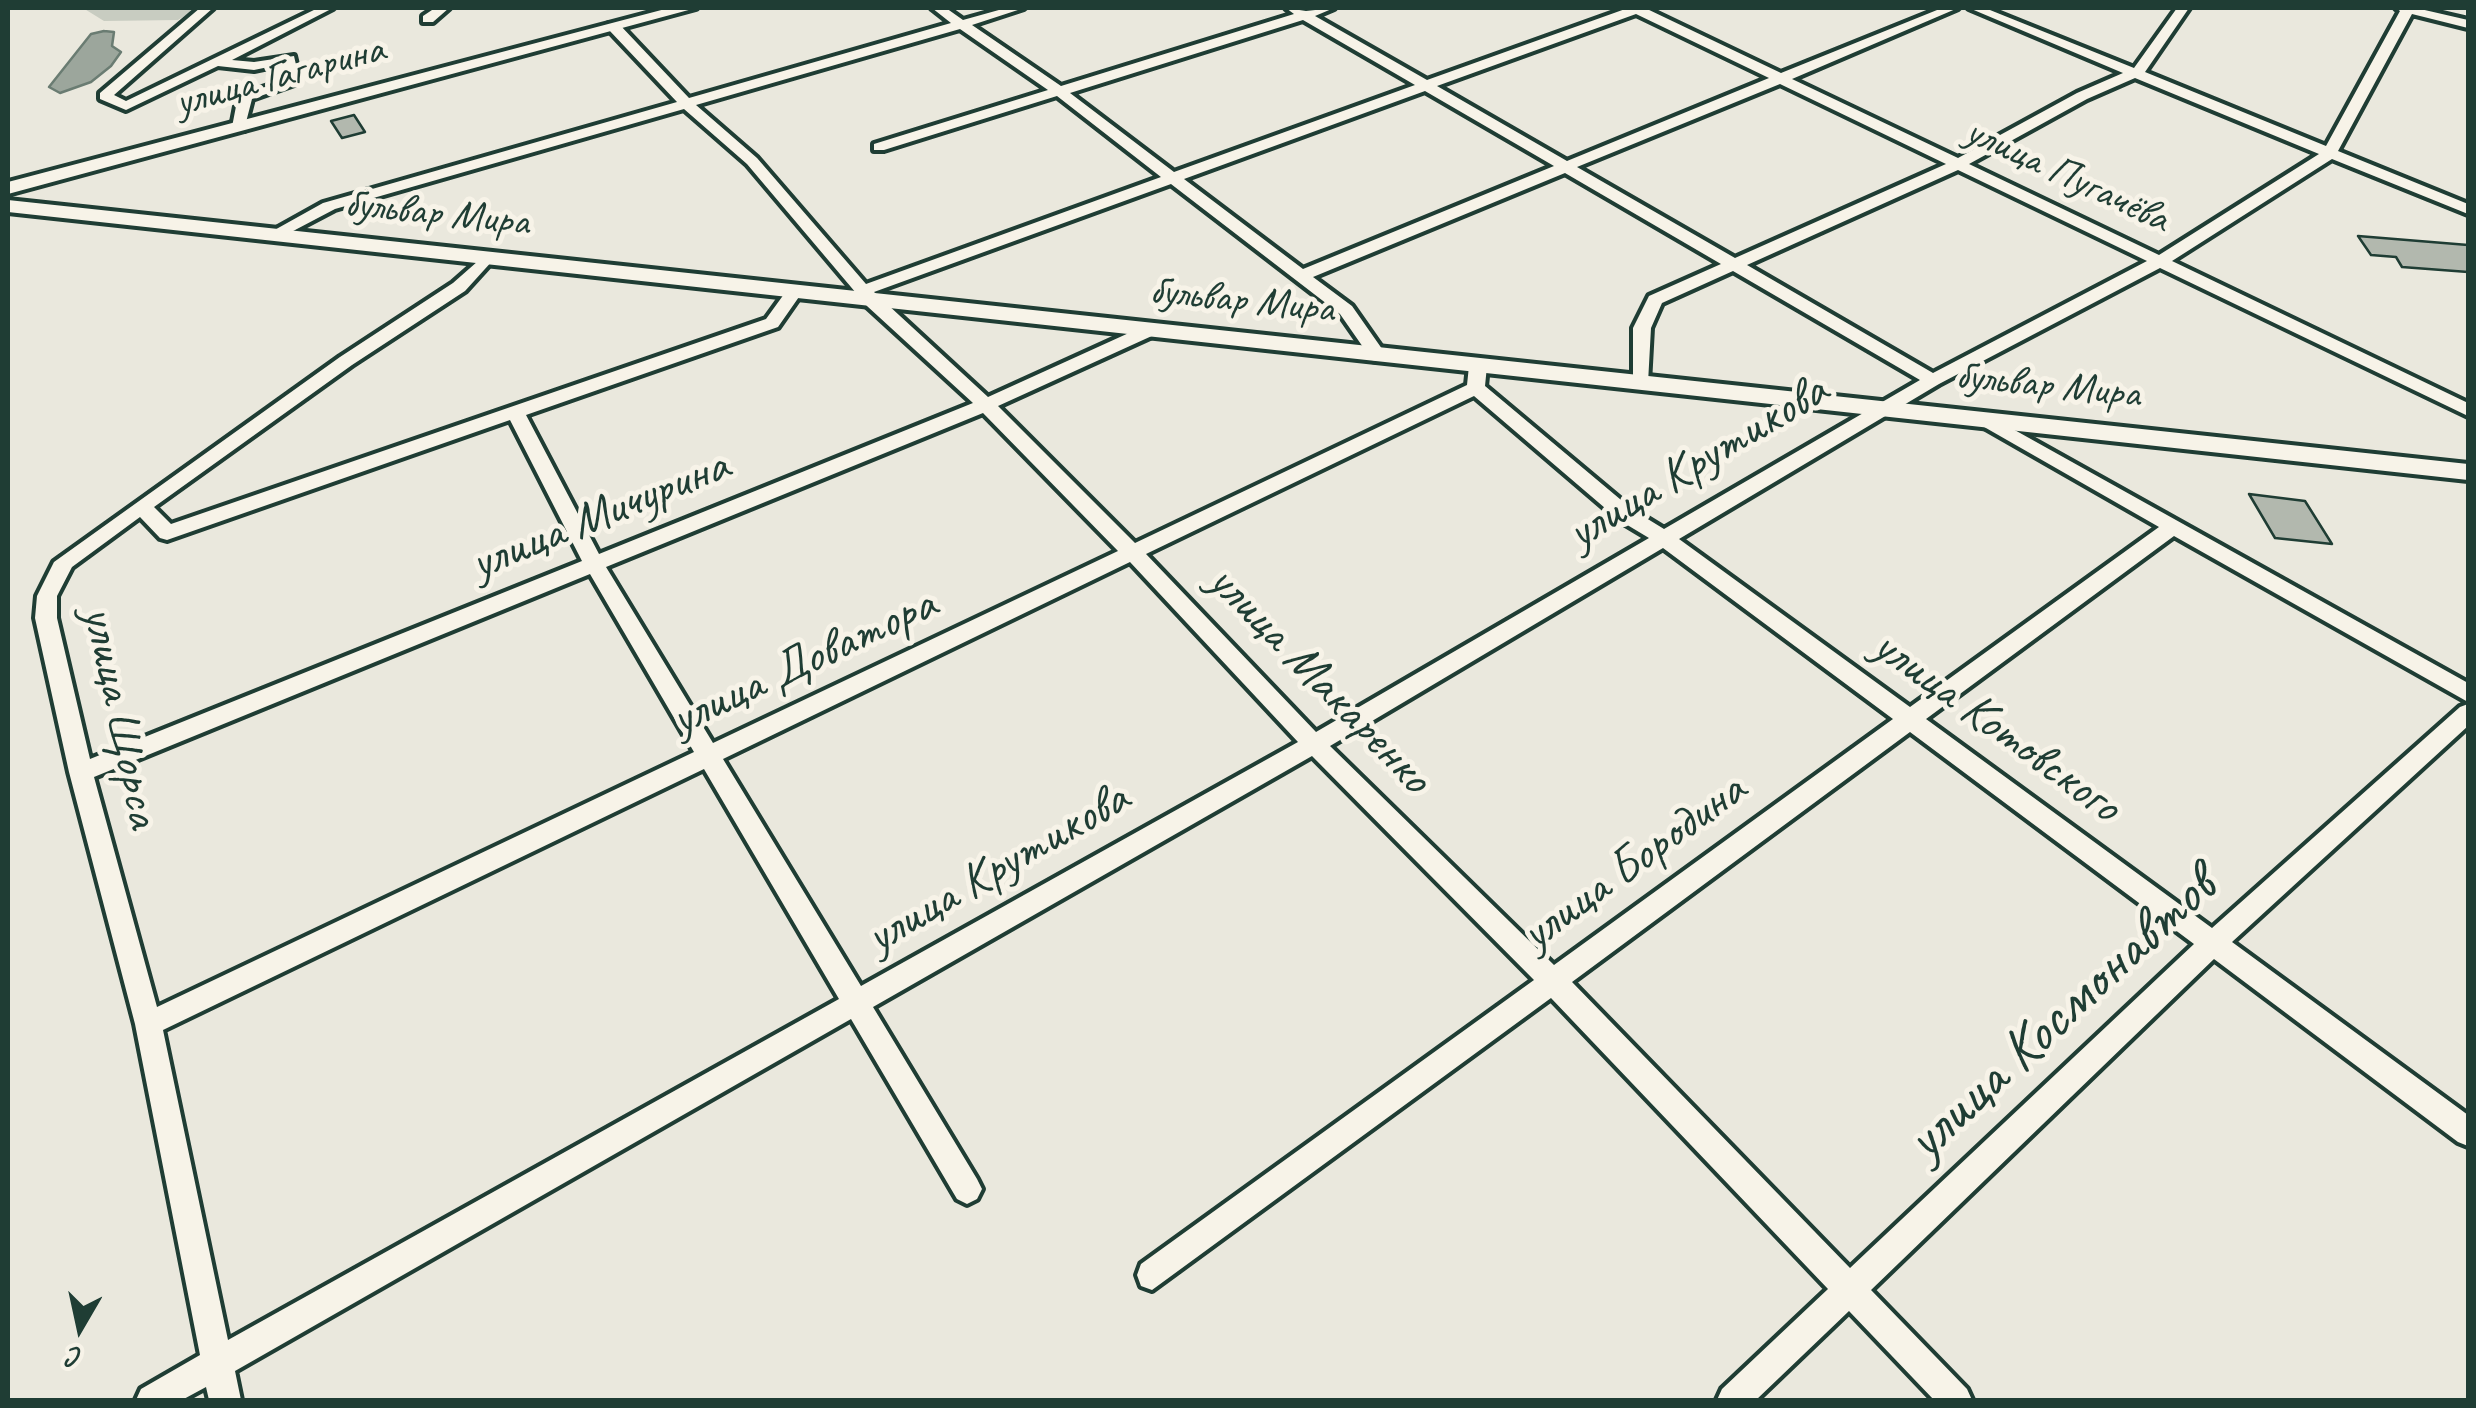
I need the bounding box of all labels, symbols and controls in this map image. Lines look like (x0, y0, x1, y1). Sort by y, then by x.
street label: улица Гагарина (170, 25, 390, 129)
street label: улица Пугачёва (1957, 107, 2177, 245)
street label: бульвар Мира (342, 179, 532, 249)
street label: бульвар Мира (1147, 266, 1337, 336)
street label: бульвар Мира (1953, 351, 2143, 421)
street label: улица Крутикова (1557, 362, 1839, 564)
street label: улица Мичурина (462, 437, 738, 595)
street label: улица Макаренко (1194, 553, 1444, 807)
street label: улица Доватора (662, 575, 946, 751)
street label: улица Щорса (67, 601, 173, 833)
street label: улица Котовского (1860, 617, 2132, 837)
street label: улица Бородина (1510, 761, 1758, 965)
street label: улица Крутикова (856, 770, 1140, 968)
street label: улица Космонавтов (1892, 853, 2232, 1177)
north arrow (30, 1278, 130, 1378)
text: С (66, 1340, 85, 1376)

